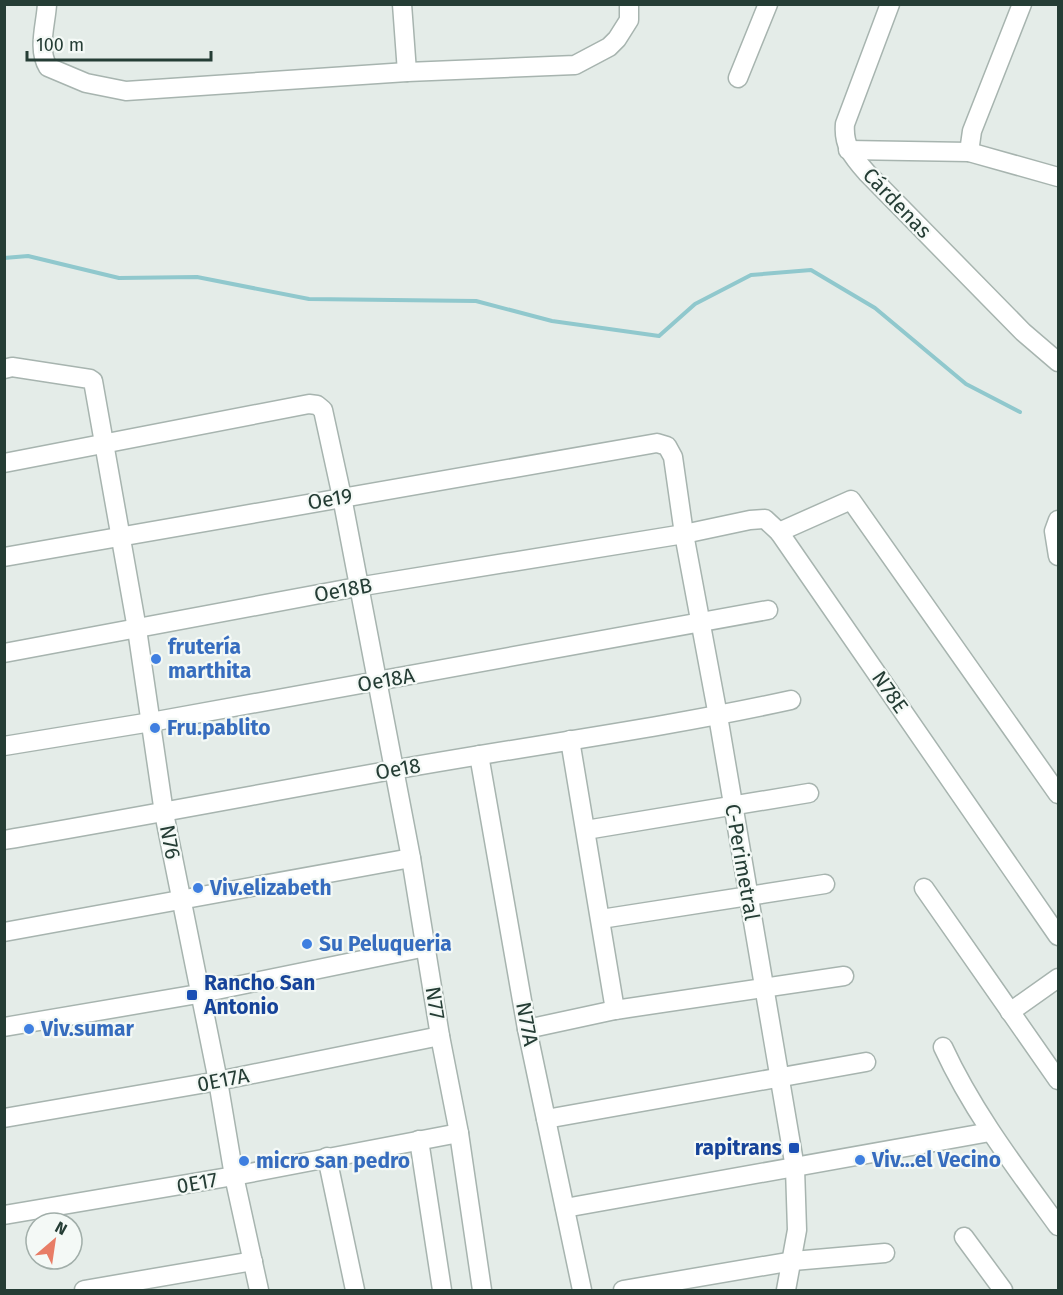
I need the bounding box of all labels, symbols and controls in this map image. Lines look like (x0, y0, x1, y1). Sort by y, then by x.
scale bar (27, 24, 212, 62)
text: 100 m (36, 34, 84, 56)
street label: Cárdenas (857, 162, 937, 244)
street label: Oe19 (306, 482, 354, 516)
street label: Oe18B (312, 572, 374, 608)
place label: frutería marthita (168, 634, 251, 684)
marker: frutería marthita (149, 652, 163, 666)
street label: Oe18A (355, 662, 417, 698)
street label: N78E (866, 666, 914, 718)
place label: Fru.pablito (167, 715, 271, 741)
marker: Fru.pablito (148, 721, 162, 735)
street label: Oe18 (373, 752, 423, 786)
street label: C-Perimetral (719, 802, 765, 922)
street label: N76 (154, 823, 186, 861)
place label: Viv.elizabeth (209, 875, 332, 901)
marker: Viv.elizabeth (191, 881, 205, 895)
place label: Su Peluqueria (319, 931, 452, 957)
marker: Su Peluqueria (300, 937, 314, 951)
place label: Rancho San Antonio (203, 970, 315, 1020)
street label: N77 (420, 985, 450, 1021)
marker: Rancho San Antonio (185, 988, 199, 1002)
street label: N77A (510, 1000, 544, 1048)
place label: Viv.sumar (40, 1016, 134, 1042)
marker: Viv.sumar (22, 1022, 36, 1036)
street label: 0E17A (195, 1062, 251, 1098)
place label: rapitrans (695, 1135, 782, 1161)
marker: rapitrans (787, 1141, 801, 1155)
place label: Viv...el Vecino (871, 1147, 1001, 1173)
place label: micro san pedro (256, 1148, 410, 1174)
marker: Viv...el Vecino (853, 1153, 867, 1167)
marker: micro san pedro (237, 1154, 251, 1168)
street label: 0E17 (175, 1167, 219, 1199)
north arrow (24, 1211, 84, 1271)
text: N (52, 1217, 70, 1239)

